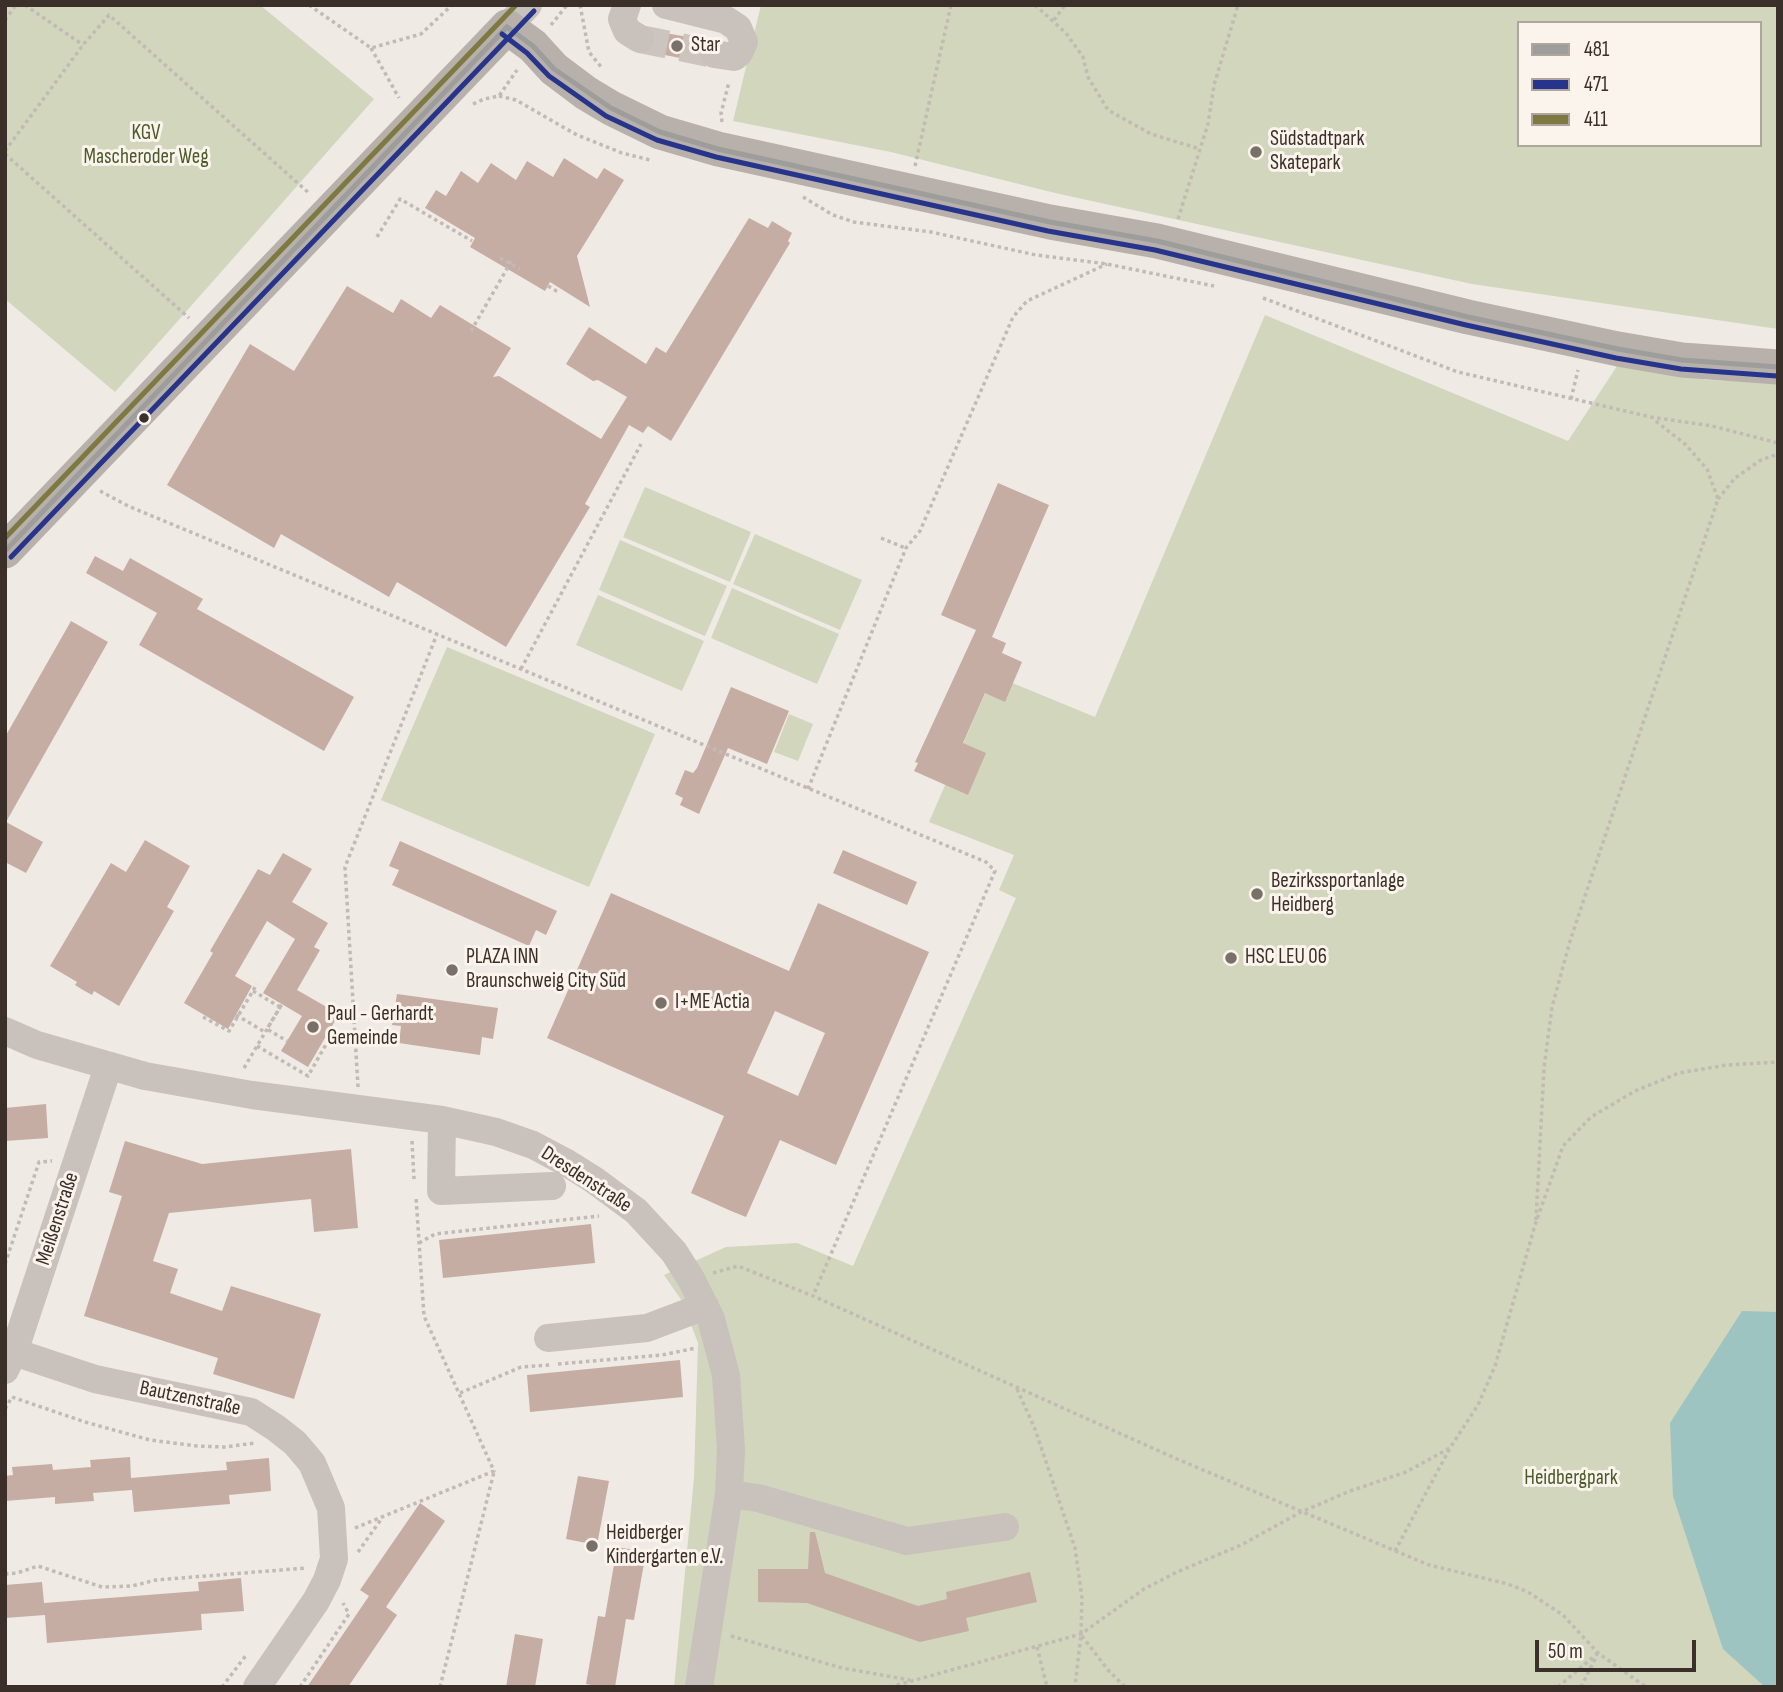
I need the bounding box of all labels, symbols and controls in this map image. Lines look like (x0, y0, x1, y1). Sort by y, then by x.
legend (1517, 21, 1762, 147)
place label: Star (691, 33, 720, 59)
text: 481 (1584, 37, 1609, 62)
marker: Star (669, 38, 685, 54)
text: 471 (1584, 72, 1608, 97)
text: 411 (1584, 107, 1608, 132)
park label: KGV Mascheroder Weg (83, 121, 209, 171)
place label: Südstadtpark Skatepark (1270, 127, 1364, 177)
marker: Südstadtpark Skatepark (1248, 144, 1264, 160)
unlabelled marker (137, 411, 151, 425)
place label: Bezirkssportanlage Heidberg (1271, 869, 1405, 919)
marker: Bezirkssportanlage Heidberg (1249, 886, 1265, 902)
place label: PLAZA INN Braunschweig City Süd (466, 945, 626, 995)
place label: HSC LEU 06 (1245, 945, 1327, 971)
marker: HSC LEU 06 (1223, 950, 1239, 966)
marker: PLAZA INN Braunschweig City Süd (444, 962, 460, 978)
place label: I+ME Actia (675, 990, 750, 1016)
marker: I+ME Actia (653, 995, 669, 1011)
place label: Paul - Gerhardt Gemeinde (327, 1002, 434, 1052)
marker: Paul - Gerhardt Gemeinde (305, 1019, 321, 1035)
street label: Dresdenstraße (536, 1141, 636, 1219)
street label: Meißenstraße (31, 1169, 85, 1269)
street label: Bautzenstraße (137, 1376, 243, 1422)
park label: Heidbergpark (1524, 1466, 1618, 1492)
place label: Heidberger Kindergarten e.V. (606, 1521, 723, 1571)
marker: Heidberger Kindergarten e.V. (584, 1538, 600, 1554)
scale bar (1538, 1626, 1699, 1670)
text: 50 m (1548, 1639, 1583, 1664)

